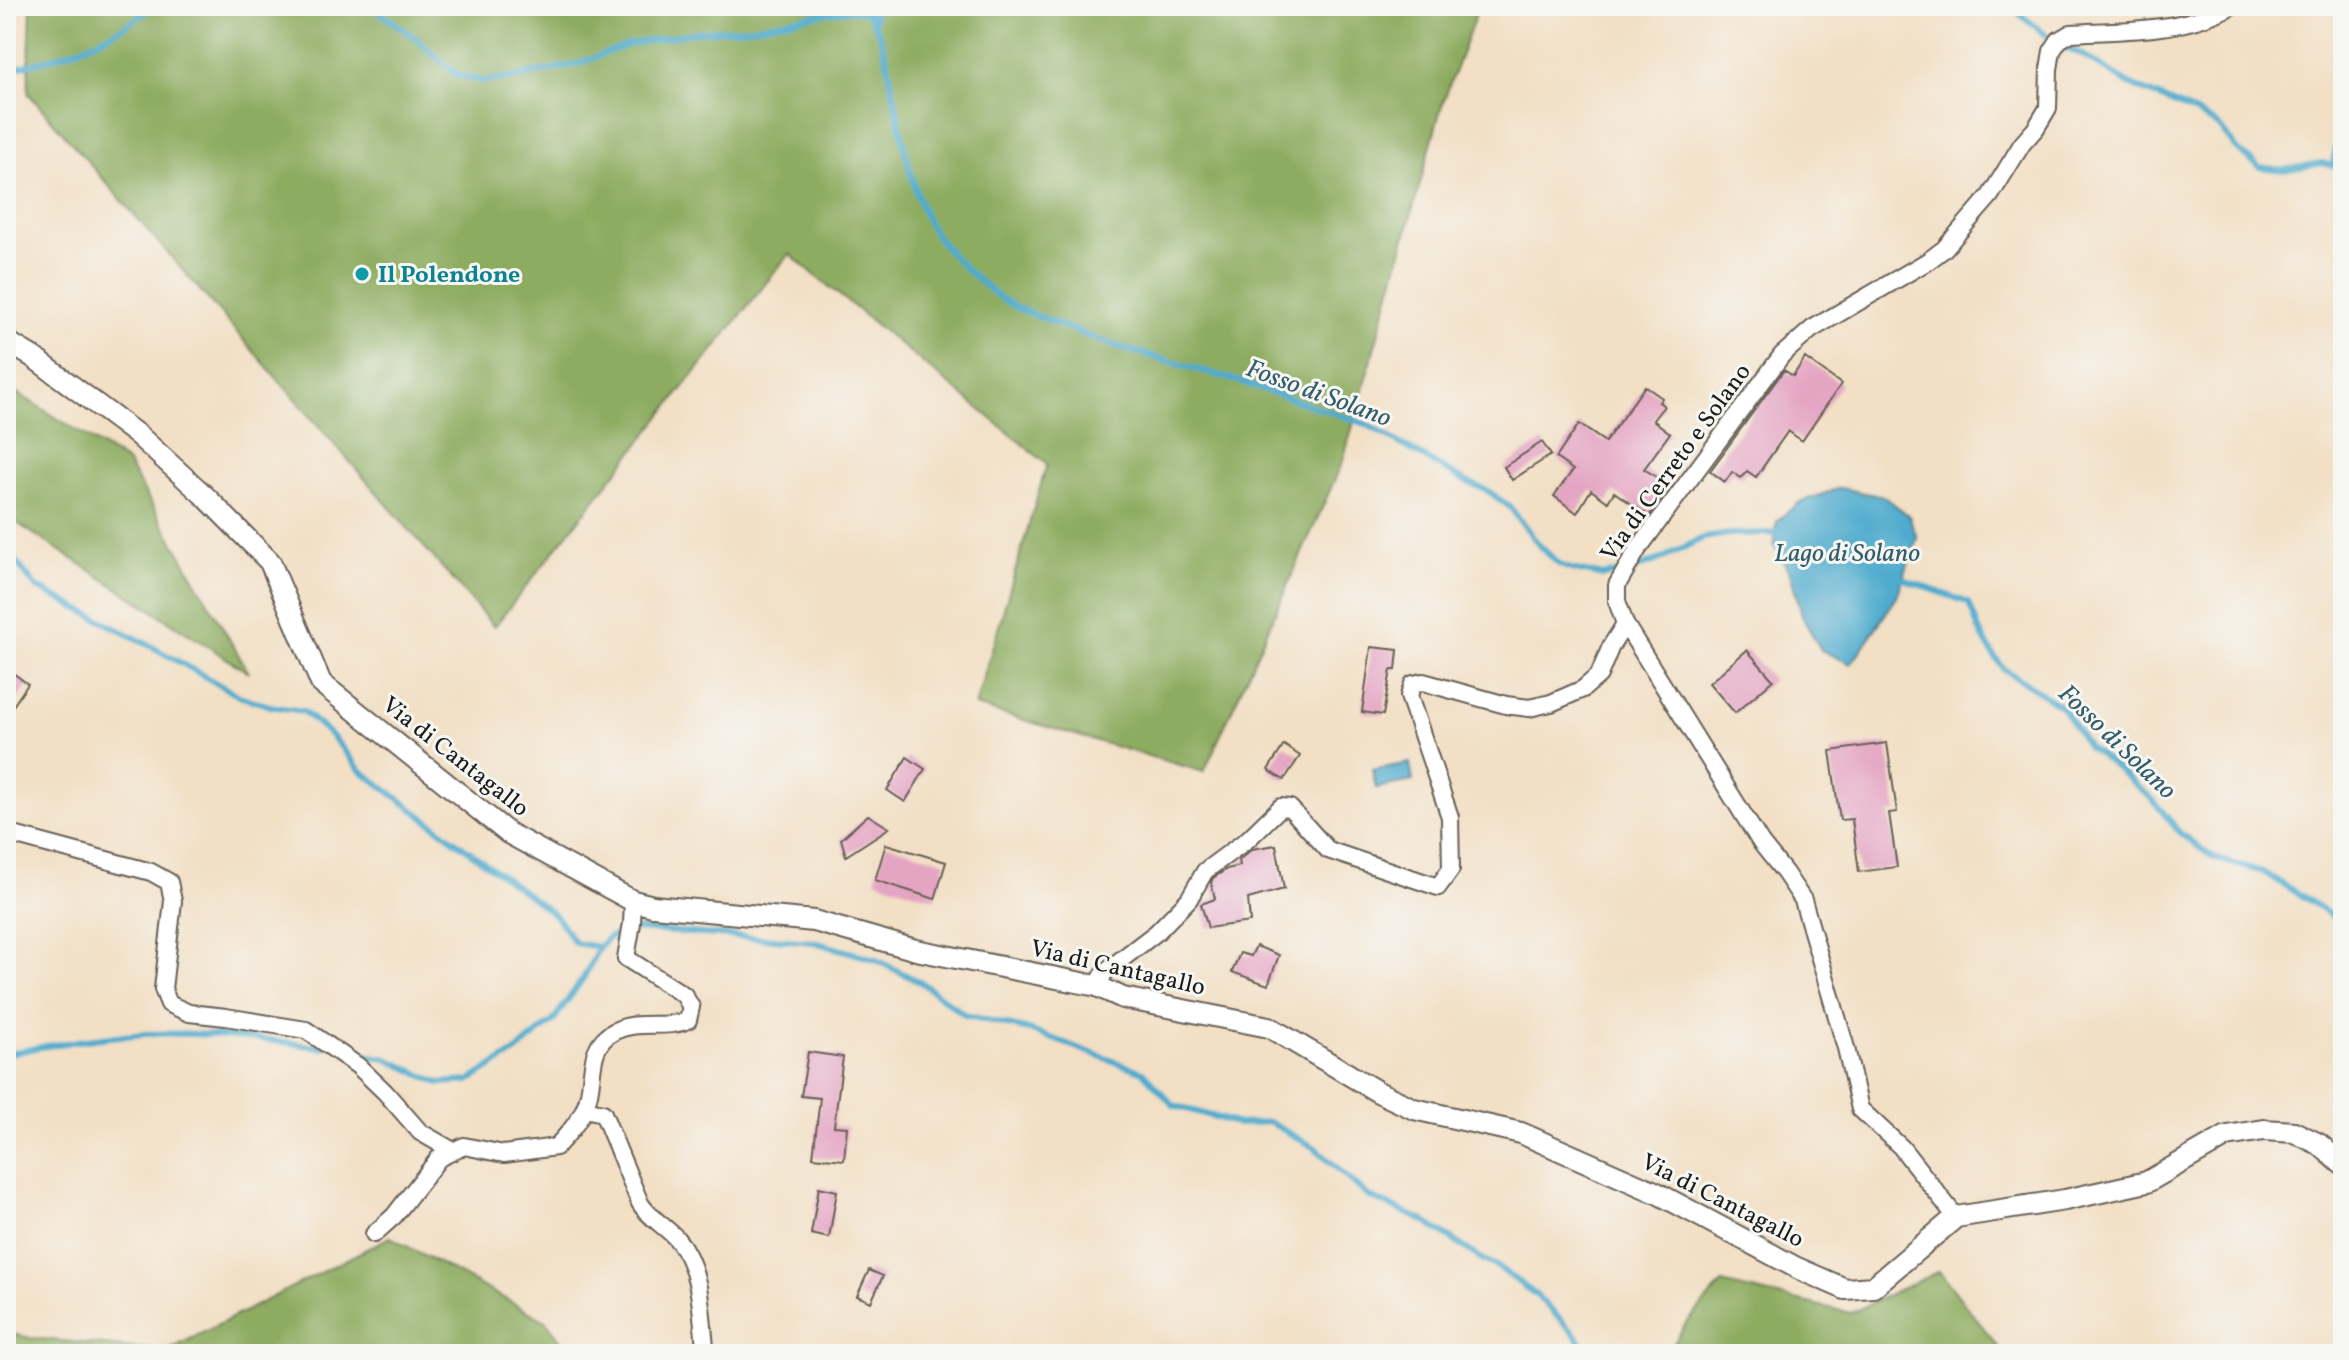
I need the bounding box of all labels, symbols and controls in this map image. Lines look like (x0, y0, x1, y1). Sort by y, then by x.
place label: Il Polendone (378, 259, 520, 293)
marker: Il Polendone (353, 265, 371, 283)
water label: Fosso di Solano (1241, 351, 1396, 437)
street label: Via di Cerreto e Solano (1593, 357, 1760, 569)
water label: Lago di Solano (1774, 536, 1920, 572)
water label: Fosso di Solano (2049, 677, 2184, 808)
street label: Via di Cantagallo (374, 689, 536, 826)
street label: Via di Cantagallo (1027, 932, 1208, 1006)
street label: Via di Cantagallo (1635, 1146, 1809, 1257)

